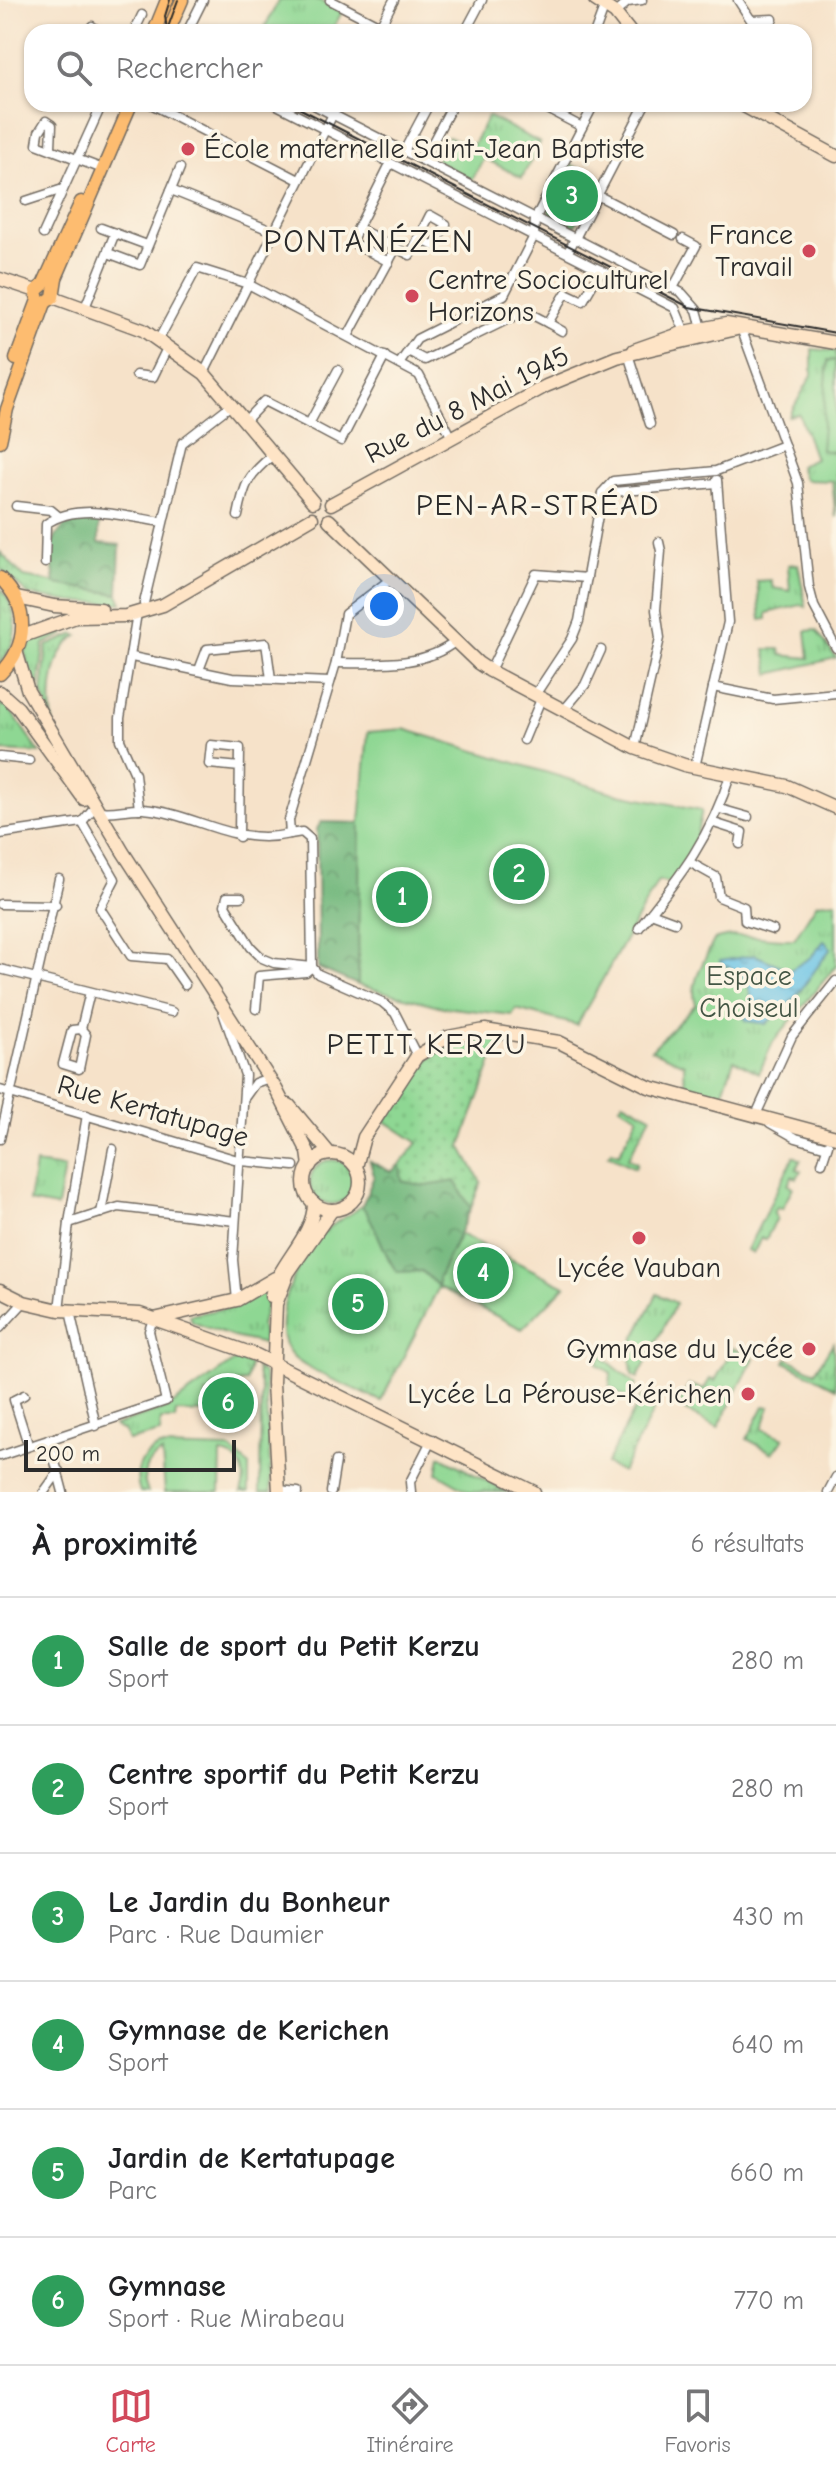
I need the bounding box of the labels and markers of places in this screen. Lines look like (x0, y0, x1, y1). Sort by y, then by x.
place label: École maternelle Saint-Jean Baptiste (204, 132, 645, 165)
marker: École maternelle Saint-Jean Baptiste (179, 140, 197, 158)
pin: 3 (546, 166, 598, 226)
place label: France Travail (709, 219, 793, 283)
marker: France Travail (800, 242, 818, 260)
place label: Centre Socioculturel Horizons (428, 264, 669, 328)
marker: Centre Socioculturel Horizons (403, 287, 421, 305)
pin: 2 (493, 844, 545, 904)
pin: 1 (376, 867, 428, 927)
marker: Lycée Vauban (630, 1229, 648, 1247)
pin: 4 (457, 1243, 509, 1303)
place label: Lycée Vauban (557, 1252, 721, 1284)
pin: 5 (332, 1274, 384, 1334)
place label: Gymnase du Lycée (566, 1333, 793, 1365)
marker: Gymnase du Lycée (800, 1340, 818, 1358)
pin: 6 (202, 1373, 254, 1433)
place label: Lycée La Pérouse-Kérichen (407, 1378, 732, 1410)
marker: Lycée La Pérouse-Kérichen (739, 1385, 757, 1403)

